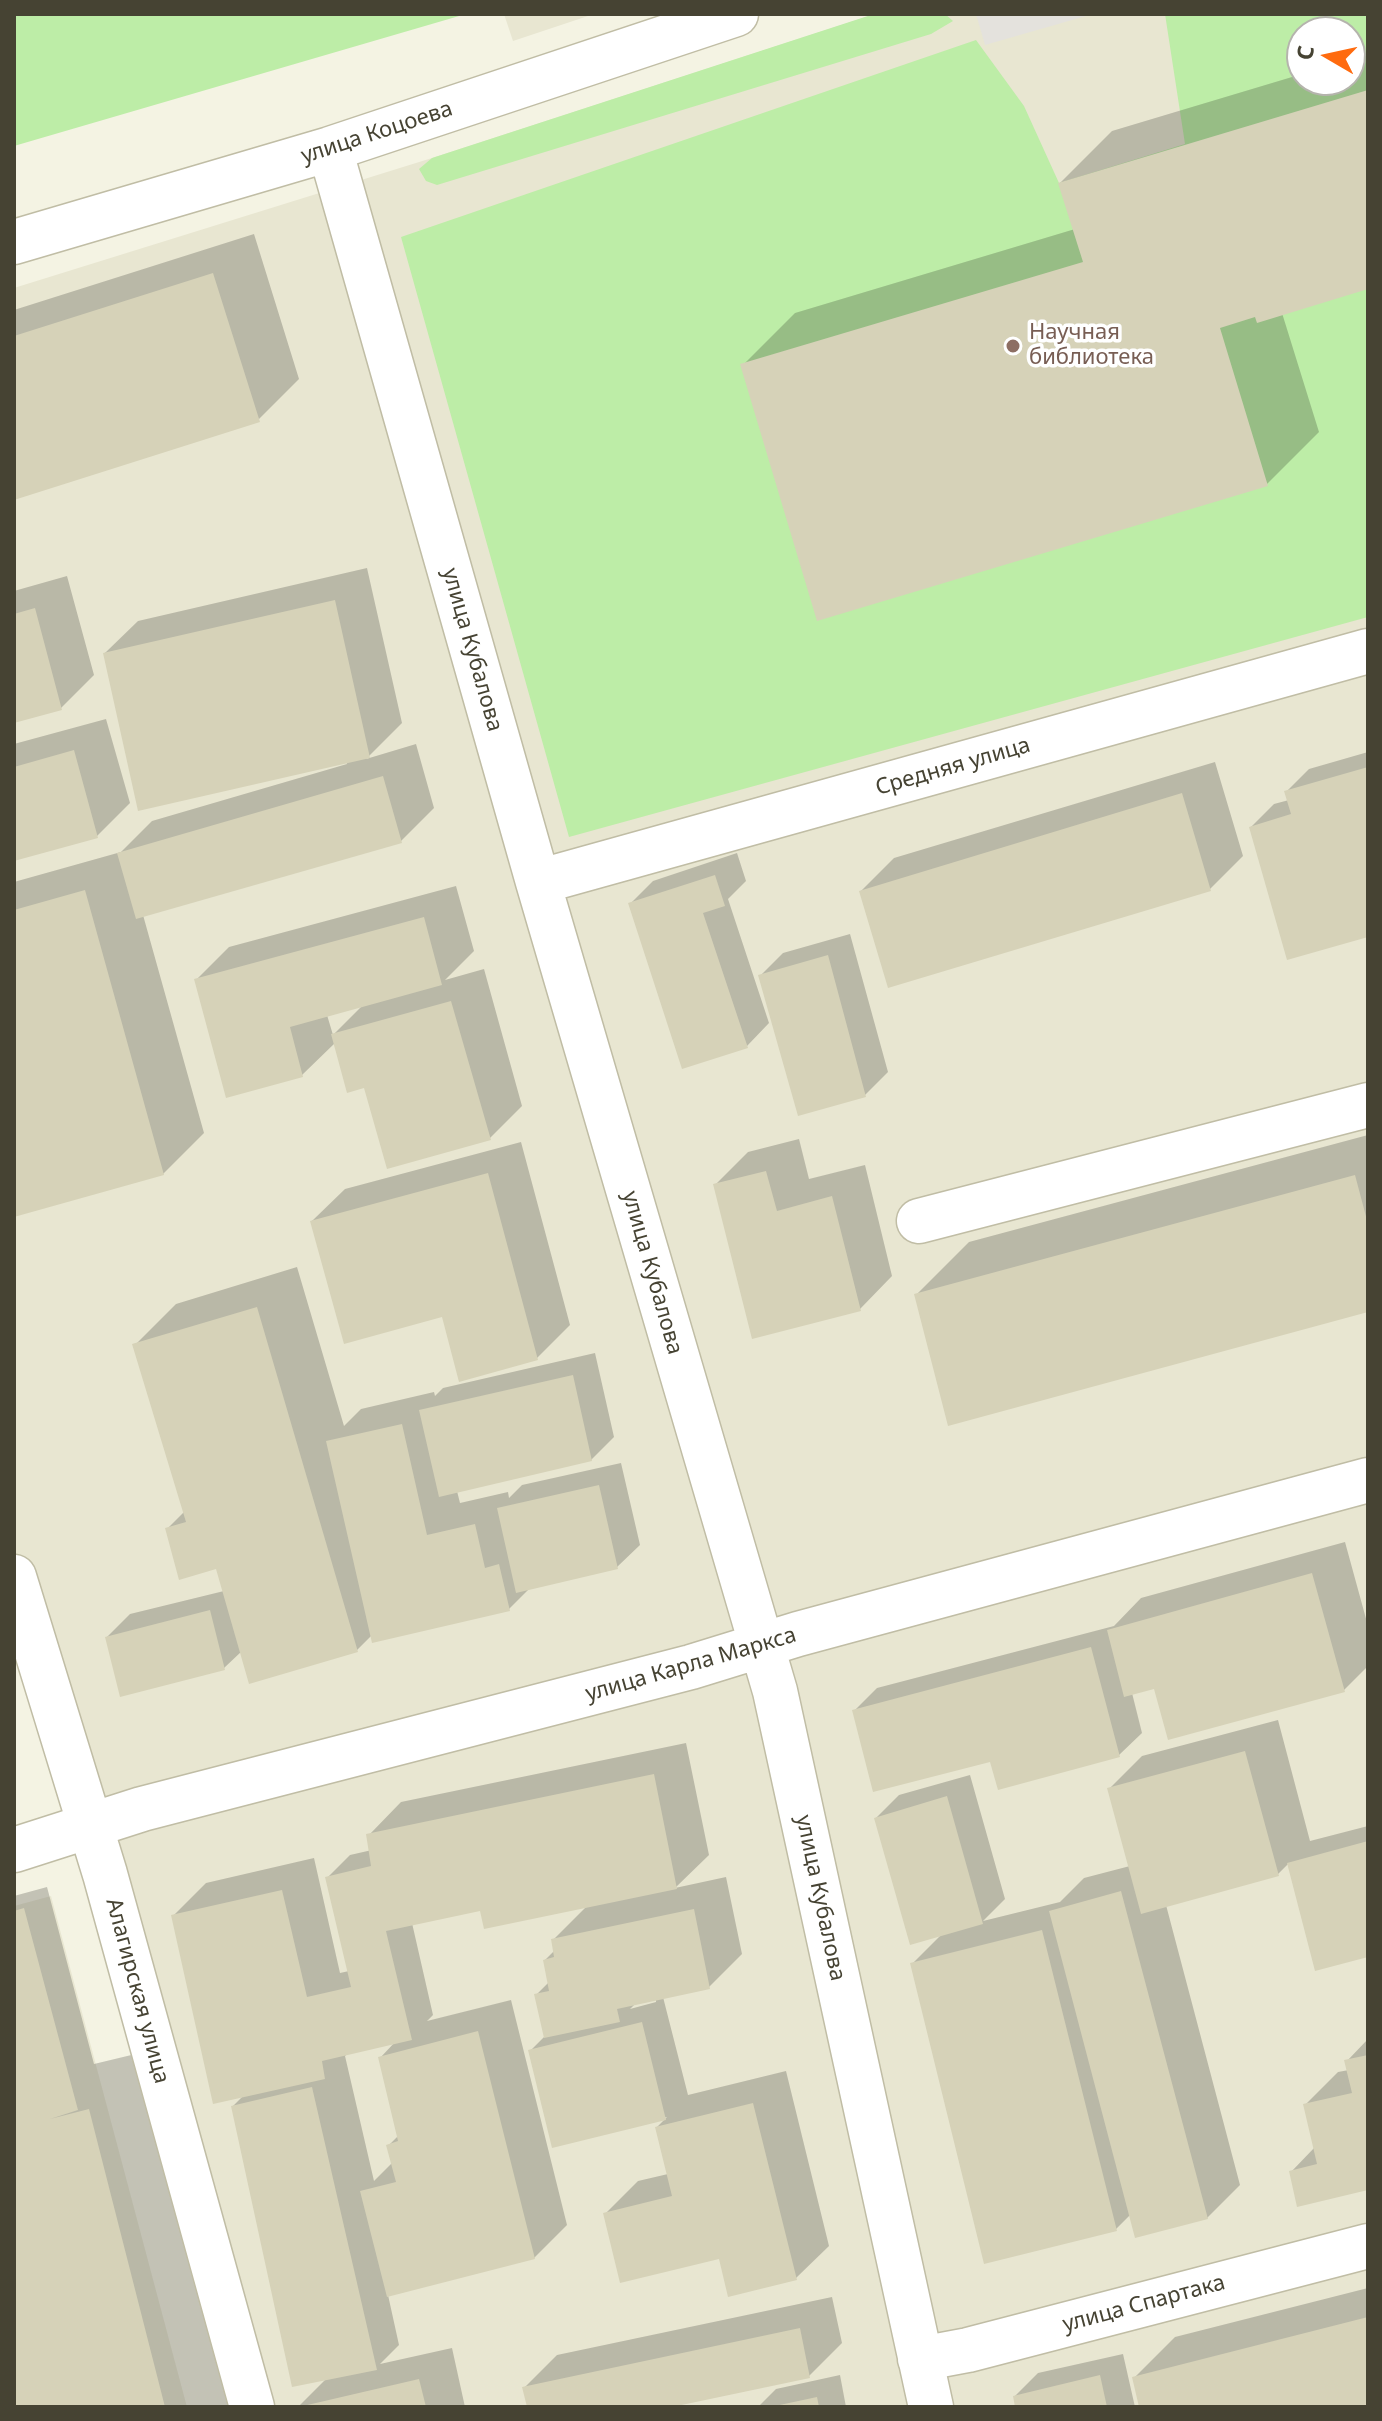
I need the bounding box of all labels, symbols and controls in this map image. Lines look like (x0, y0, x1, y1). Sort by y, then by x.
north arrow (1286, 16, 1366, 96)
text: С (1288, 43, 1320, 62)
street label: улица Коцоева (298, 96, 456, 170)
place label: Научная библиотека (1029, 320, 1154, 372)
marker: Научная библиотека (1004, 337, 1022, 355)
street label: улица Кубалова (436, 565, 508, 735)
street label: Средняя улица (873, 732, 1033, 802)
street label: улица Кубалова (616, 1188, 688, 1358)
street label: улица Карла Маркса (583, 1622, 799, 1708)
street label: улица Кубалова (790, 1813, 850, 1983)
street label: Алагирская улица (100, 1895, 174, 2087)
street label: улица Спартака (1060, 2270, 1228, 2338)

